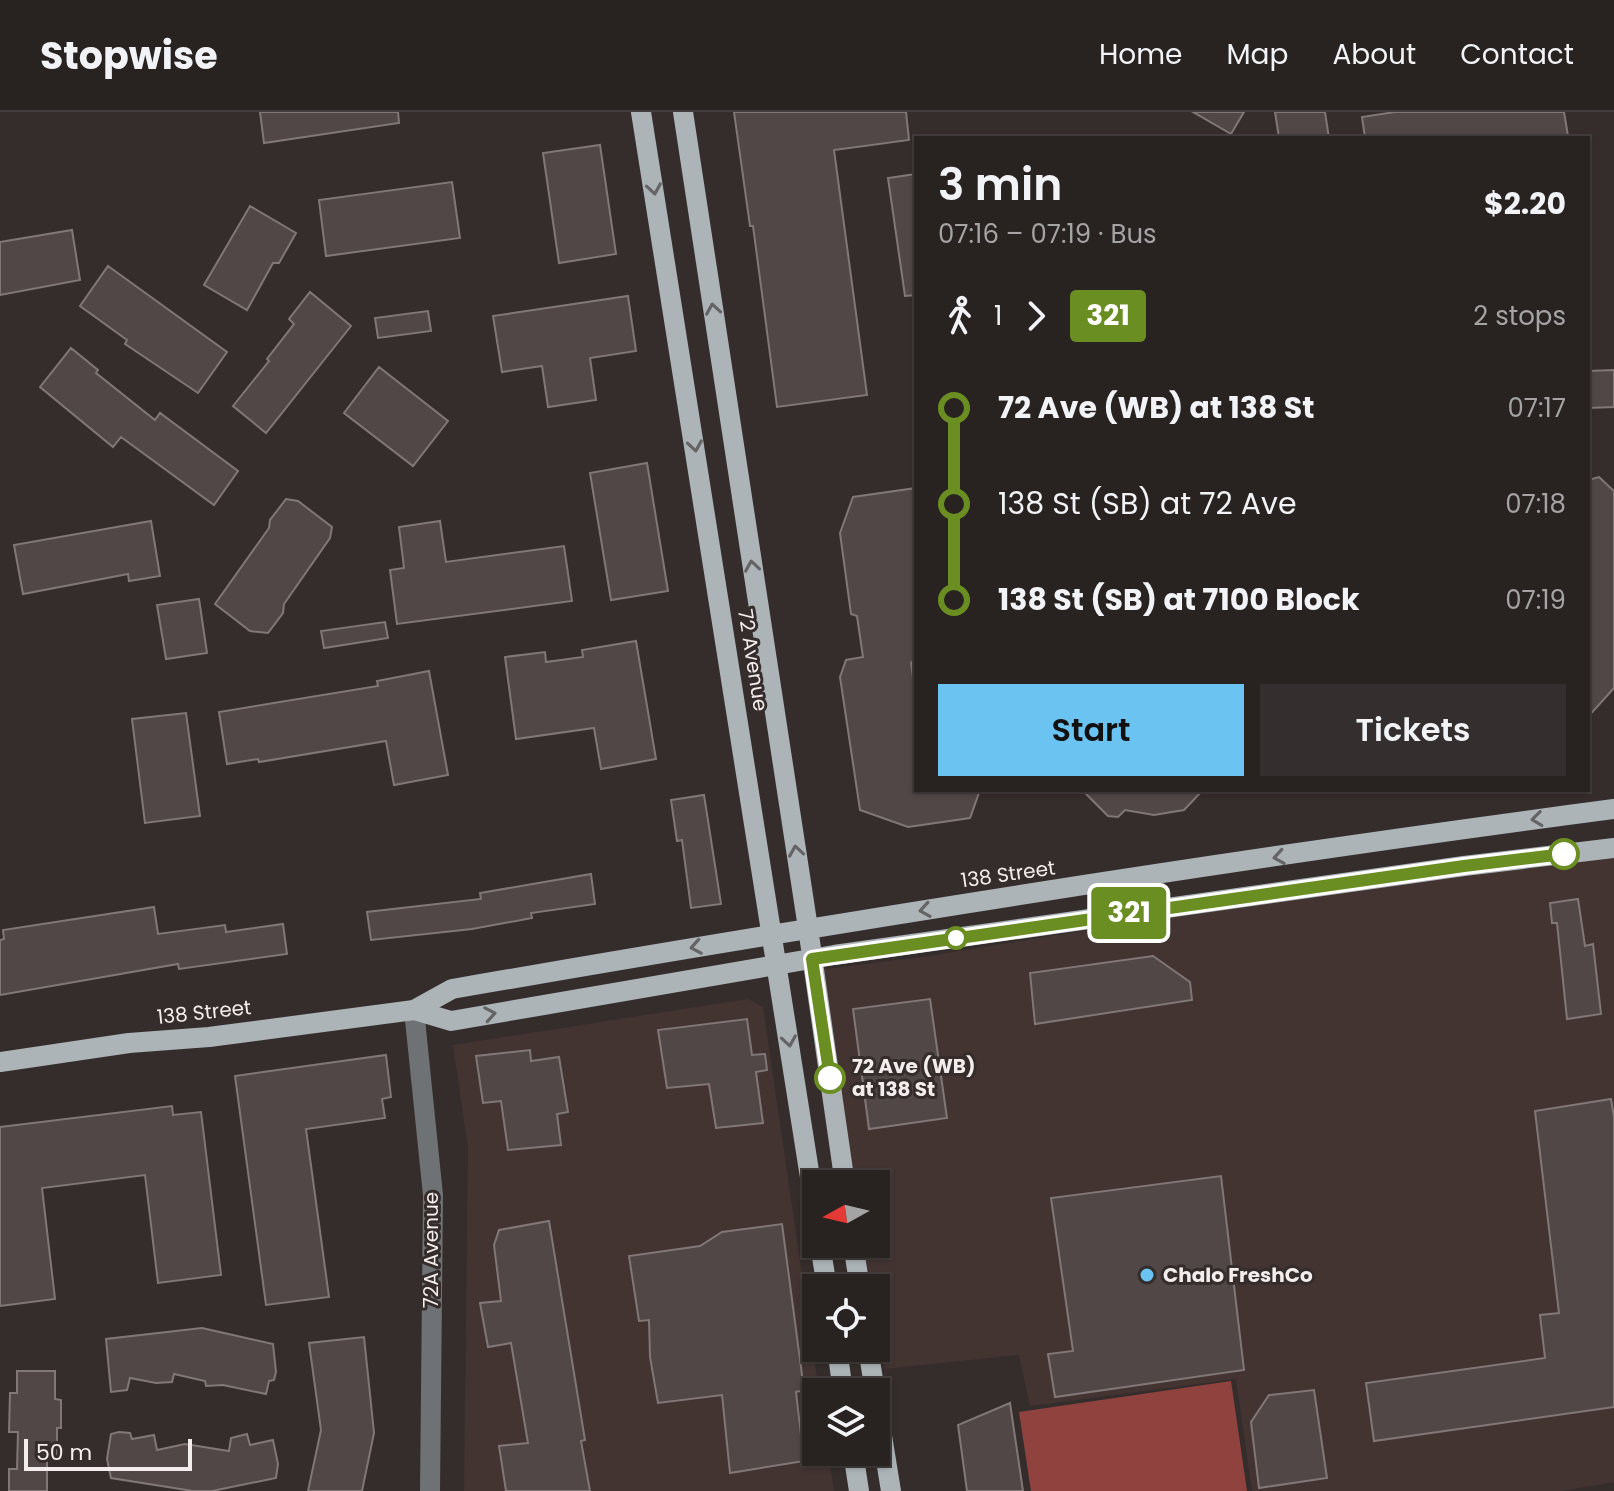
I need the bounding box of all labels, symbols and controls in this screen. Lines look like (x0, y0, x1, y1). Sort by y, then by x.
text: Stopwise (40, 29, 218, 82)
text: Home (1099, 35, 1182, 74)
text: Map (1226, 35, 1288, 74)
text: About (1332, 35, 1416, 74)
text: Contact (1460, 35, 1574, 74)
text: 3 min (938, 154, 1062, 215)
one-way arrow (645, 182, 662, 196)
text: $2.20 (1484, 182, 1566, 225)
text: 07:16 – 07:19 · Bus (938, 216, 1157, 252)
icon: walk (938, 294, 982, 338)
icon: forward (1014, 294, 1058, 338)
text: 321 (1086, 296, 1130, 335)
text: 1 (994, 298, 1002, 334)
text: 2 stops (1473, 298, 1566, 334)
one-way arrow (705, 302, 722, 316)
text: 72 Ave (WB) at 138 St (998, 386, 1314, 429)
text: 07:17 (1507, 390, 1566, 426)
one-way arrow (685, 439, 702, 453)
text: 138 St (SB) at 72 Ave (998, 482, 1297, 525)
text: 07:18 (1505, 486, 1566, 522)
one-way arrow (744, 559, 761, 573)
text: 138 St (SB) at 7100 Block (998, 578, 1360, 621)
text: 07:19 (1505, 582, 1566, 618)
street label: 72 Avenue (731, 607, 775, 713)
button: Start (938, 684, 1244, 776)
button: Tickets (1260, 684, 1566, 776)
one-way arrow (1530, 810, 1544, 827)
unlabelled marker (1549, 839, 1579, 869)
one-way arrow (788, 844, 805, 858)
one-way arrow (1273, 848, 1286, 865)
street label: 138 Street (959, 854, 1057, 894)
line badge: 321 (1083, 887, 1175, 939)
text: 321 (1107, 893, 1151, 932)
one-way arrow (918, 901, 932, 918)
unlabelled marker (945, 927, 967, 949)
one-way arrow (689, 938, 702, 955)
street label: 138 Street (155, 993, 253, 1031)
one-way arrow (483, 1006, 496, 1023)
one-way arrow (780, 1034, 797, 1048)
place label: 72 Ave (WB) at 138 St (852, 1052, 975, 1103)
marker: 72 Ave (WB) at 138 St (815, 1063, 845, 1093)
north arrow (802, 1170, 890, 1258)
map controls (802, 1170, 890, 1466)
street label: 72A Avenue (417, 1192, 445, 1308)
place label: Chalo FreshCo (1163, 1261, 1313, 1289)
marker: Chalo FreshCo (1138, 1266, 1156, 1284)
button: locate (802, 1274, 890, 1362)
button: layers (802, 1378, 890, 1466)
scale bar (24, 1435, 192, 1471)
text: 50 m (36, 1437, 92, 1468)

